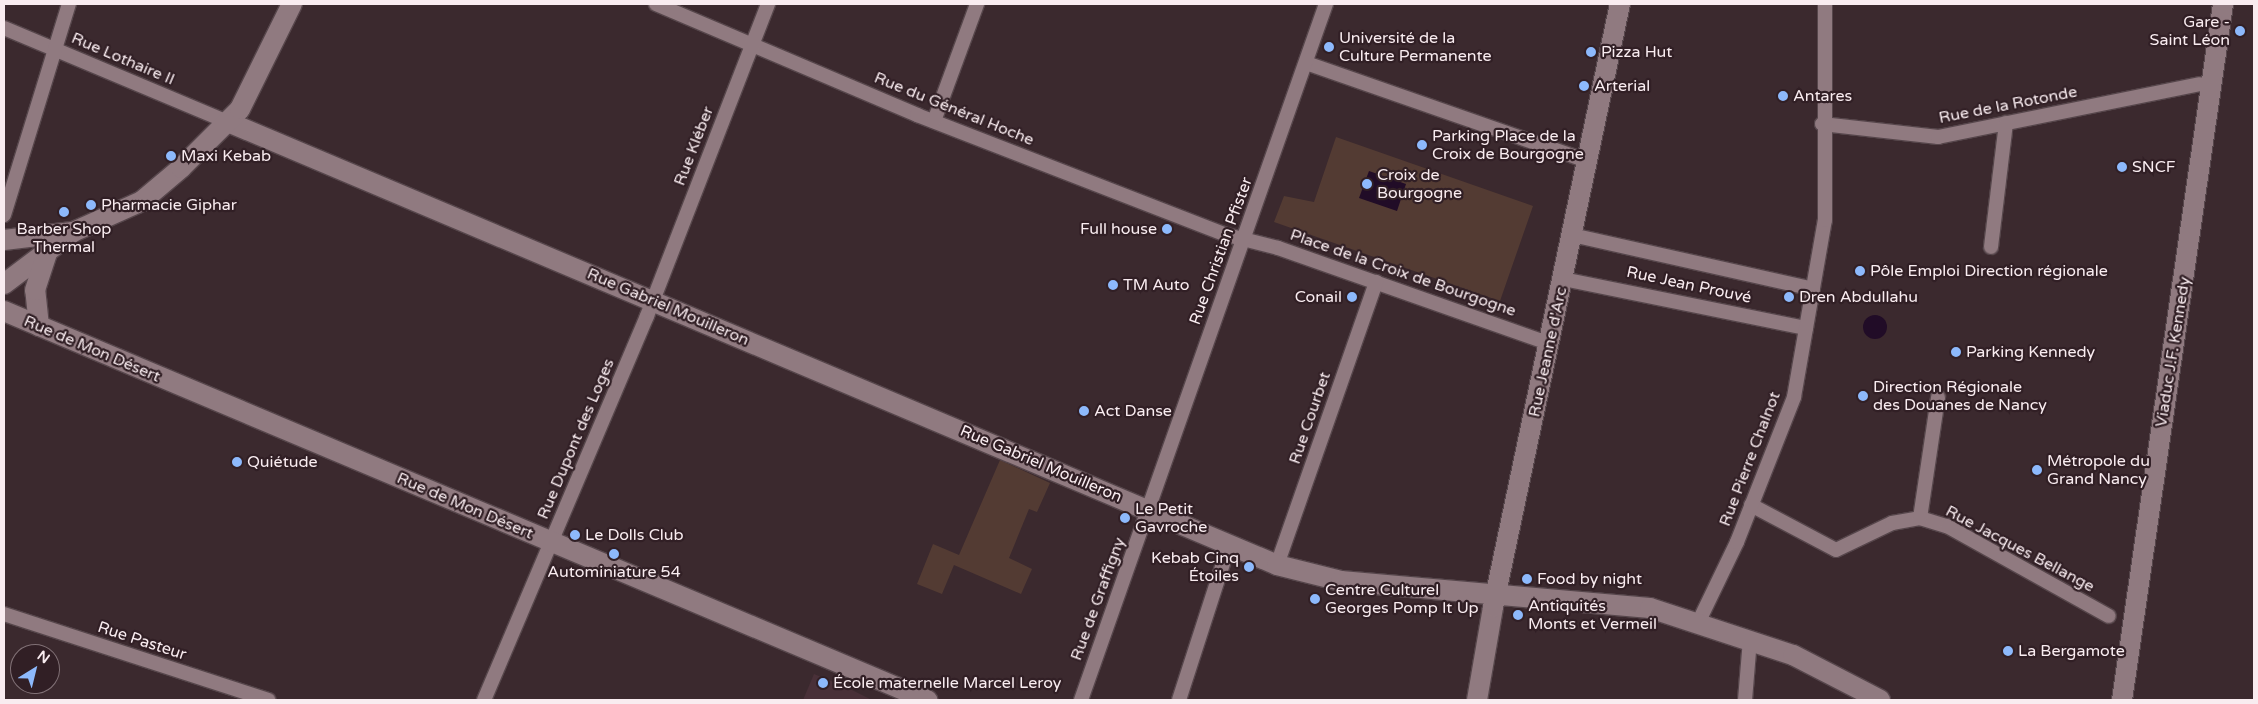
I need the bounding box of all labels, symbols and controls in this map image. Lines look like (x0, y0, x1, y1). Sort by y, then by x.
place label: Gare - Saint Léon (2150, 12, 2230, 50)
marker: Gare - Saint Léon (2234, 25, 2246, 37)
place label: Université de la Culture Permanente (1339, 28, 1491, 66)
street label: Rue Lothaire II (68, 29, 178, 89)
marker: Université de la Culture Permanente (1323, 41, 1335, 53)
place label: Pizza Hut (1601, 42, 1672, 62)
marker: Pizza Hut (1585, 46, 1597, 58)
street label: Rue du Général Hoche (871, 68, 1037, 150)
place label: Arterial (1594, 76, 1650, 96)
marker: Arterial (1578, 80, 1590, 92)
street label: Rue de la Rotonde (1937, 82, 2079, 128)
place label: Antares (1793, 86, 1852, 106)
marker: Antares (1777, 90, 1789, 102)
street label: Rue Kléber (670, 104, 718, 188)
place label: Parking Place de la Croix de Bourgogne (1432, 126, 1584, 164)
marker: Parking Place de la Croix de Bourgogne (1416, 139, 1428, 151)
place label: Maxi Kebab (181, 146, 271, 166)
marker: Maxi Kebab (165, 150, 177, 162)
place label: SNCF (2132, 157, 2176, 177)
marker: SNCF (2116, 161, 2128, 173)
place label: Croix de Bourgogne (1377, 165, 1462, 203)
street label: Rue Christian Pfister (1185, 175, 1257, 327)
marker: Croix de Bourgogne (1361, 178, 1373, 190)
place label: Pharmacie Giphar (101, 195, 237, 215)
marker: Pharmacie Giphar (85, 199, 97, 211)
marker: Barber Shop Thermal (58, 206, 70, 218)
place label: Barber Shop Thermal (17, 219, 111, 257)
place label: Full house (1080, 219, 1157, 239)
marker: Full house (1161, 223, 1173, 235)
street label: Place de la Croix de Bourgogne (1288, 225, 1518, 321)
place label: Pôle Emploi Direction régionale (1870, 261, 2108, 281)
street label: Rue Jean Prouvé (1625, 262, 1753, 308)
street label: Rue Gabriel Mouilleron (584, 264, 752, 350)
marker: Pôle Emploi Direction régionale (1854, 265, 1866, 277)
place label: TM Auto (1123, 275, 1190, 295)
street label: Viaduc J.F. Kennedy (2152, 275, 2194, 429)
marker: TM Auto (1107, 279, 1119, 291)
street label: Rue Jeanne d'Arc (1525, 285, 1571, 419)
place label: Conail (1295, 287, 1342, 307)
place label: Dren Abdullahu (1799, 287, 1918, 307)
marker: Conail (1346, 291, 1358, 303)
marker: Dren Abdullahu (1783, 291, 1795, 303)
street label: Rue de Mon Désert (21, 312, 163, 386)
place label: Parking Kennedy (1966, 342, 2095, 362)
marker: Parking Kennedy (1950, 346, 1962, 358)
street label: Rue Dupont des Loges (533, 356, 619, 522)
street label: Rue Courbet (1285, 369, 1335, 467)
place label: Direction Régionale des Douanes de Nancy (1873, 377, 2047, 415)
street label: Rue Pierre Chalnot (1715, 389, 1785, 529)
marker: Direction Régionale des Douanes de Nancy (1857, 390, 1869, 402)
place label: Act Danse (1094, 401, 1172, 421)
marker: Act Danse (1078, 405, 1090, 417)
street label: Rue Gabriel Mouilleron (957, 421, 1125, 507)
place label: Métropole du Grand Nancy (2047, 451, 2150, 489)
place label: Quiétude (247, 452, 318, 472)
marker: Quiétude (231, 456, 243, 468)
marker: Métropole du Grand Nancy (2031, 464, 2043, 476)
street label: Rue de Mon Désert (394, 469, 536, 543)
place label: Le Petit Gavroche (1135, 499, 1207, 537)
street label: Rue Jacques Bellange (1942, 502, 2098, 596)
marker: Le Petit Gavroche (1119, 512, 1131, 524)
place label: Le Dolls Club (585, 525, 684, 545)
marker: Le Dolls Club (569, 529, 581, 541)
street label: Rue de Graffigny (1067, 535, 1129, 663)
marker: Autominiature 54 (608, 548, 620, 560)
place label: Kebab Cinq Étoiles (1151, 548, 1239, 586)
marker: Kebab Cinq Étoiles (1243, 561, 1255, 573)
place label: Autominiature 54 (547, 562, 681, 582)
place label: Food by night (1537, 569, 1642, 589)
marker: Food by night (1521, 573, 1533, 585)
place label: Centre Culturel Georges Pomp It Up (1325, 580, 1479, 618)
marker: Centre Culturel Georges Pomp It Up (1309, 593, 1321, 605)
place label: Antiquités Monts et Vermeil (1528, 596, 1657, 634)
marker: Antiquités Monts et Vermeil (1512, 609, 1524, 621)
street label: Rue Pasteur (95, 618, 189, 664)
place label: La Bergamote (2018, 641, 2125, 661)
north arrow (10, 644, 60, 694)
marker: La Bergamote (2002, 645, 2014, 657)
text: N (34, 647, 53, 667)
place label: École maternelle Marcel Leroy (833, 673, 1061, 693)
marker: École maternelle Marcel Leroy (817, 677, 829, 689)

